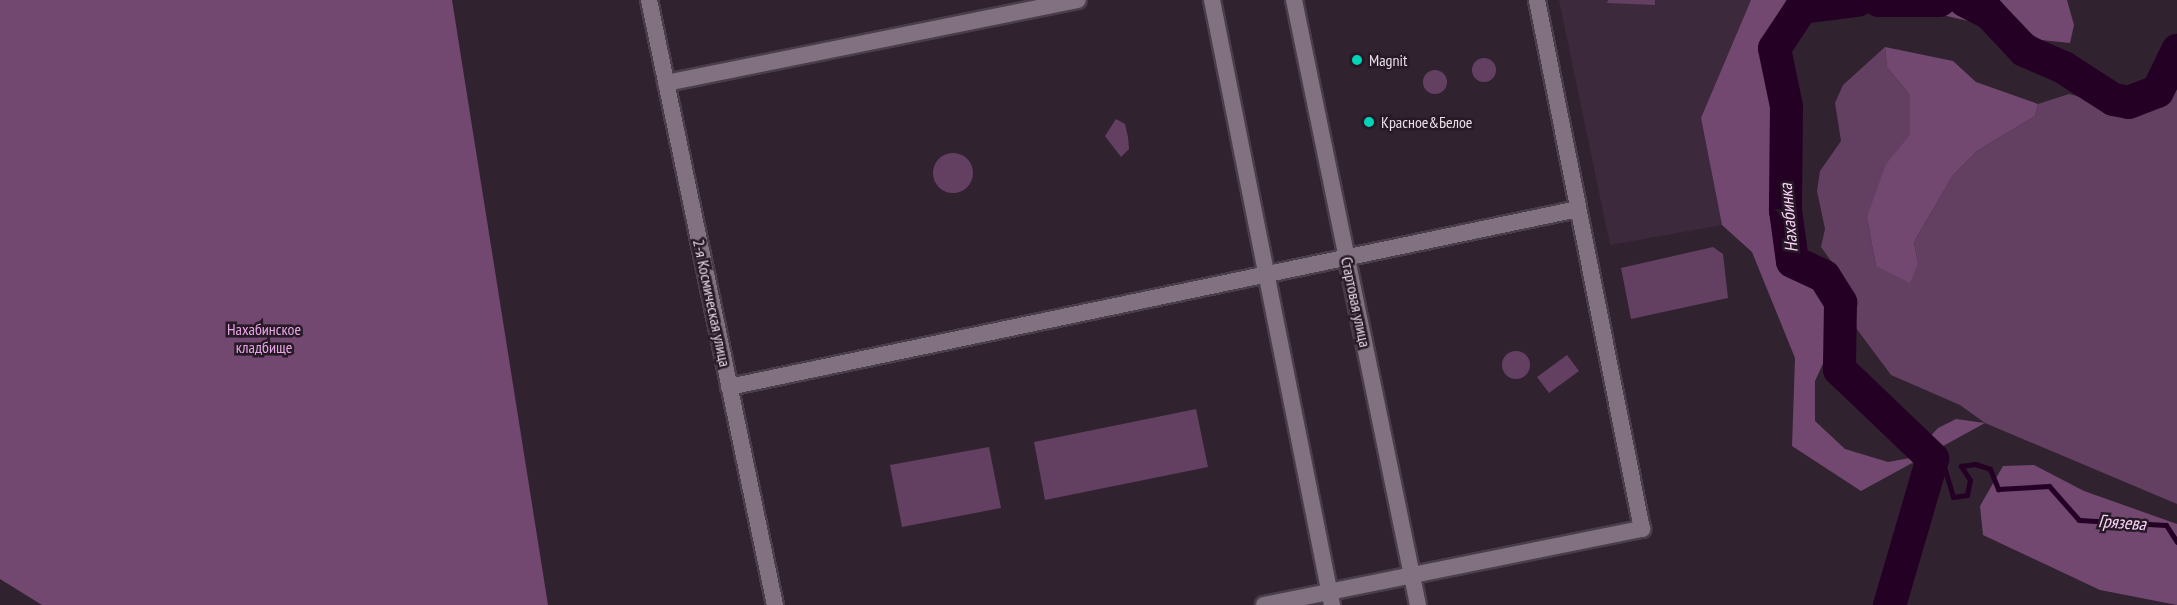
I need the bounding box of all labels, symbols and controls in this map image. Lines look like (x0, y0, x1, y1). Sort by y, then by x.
place label: Magnit (1369, 50, 1407, 70)
marker: Magnit (1350, 53, 1364, 67)
place label: Красное&Белое (1381, 112, 1472, 132)
marker: Красное&Белое (1362, 115, 1376, 129)
water label: Нахабинка (1775, 183, 1803, 253)
street label: 2-я Космическая улица (689, 237, 735, 369)
street label: Стартовая улица (1337, 255, 1375, 349)
park label: Нахабинское кладбище (227, 319, 301, 357)
water label: Грязева (2097, 511, 2147, 535)

